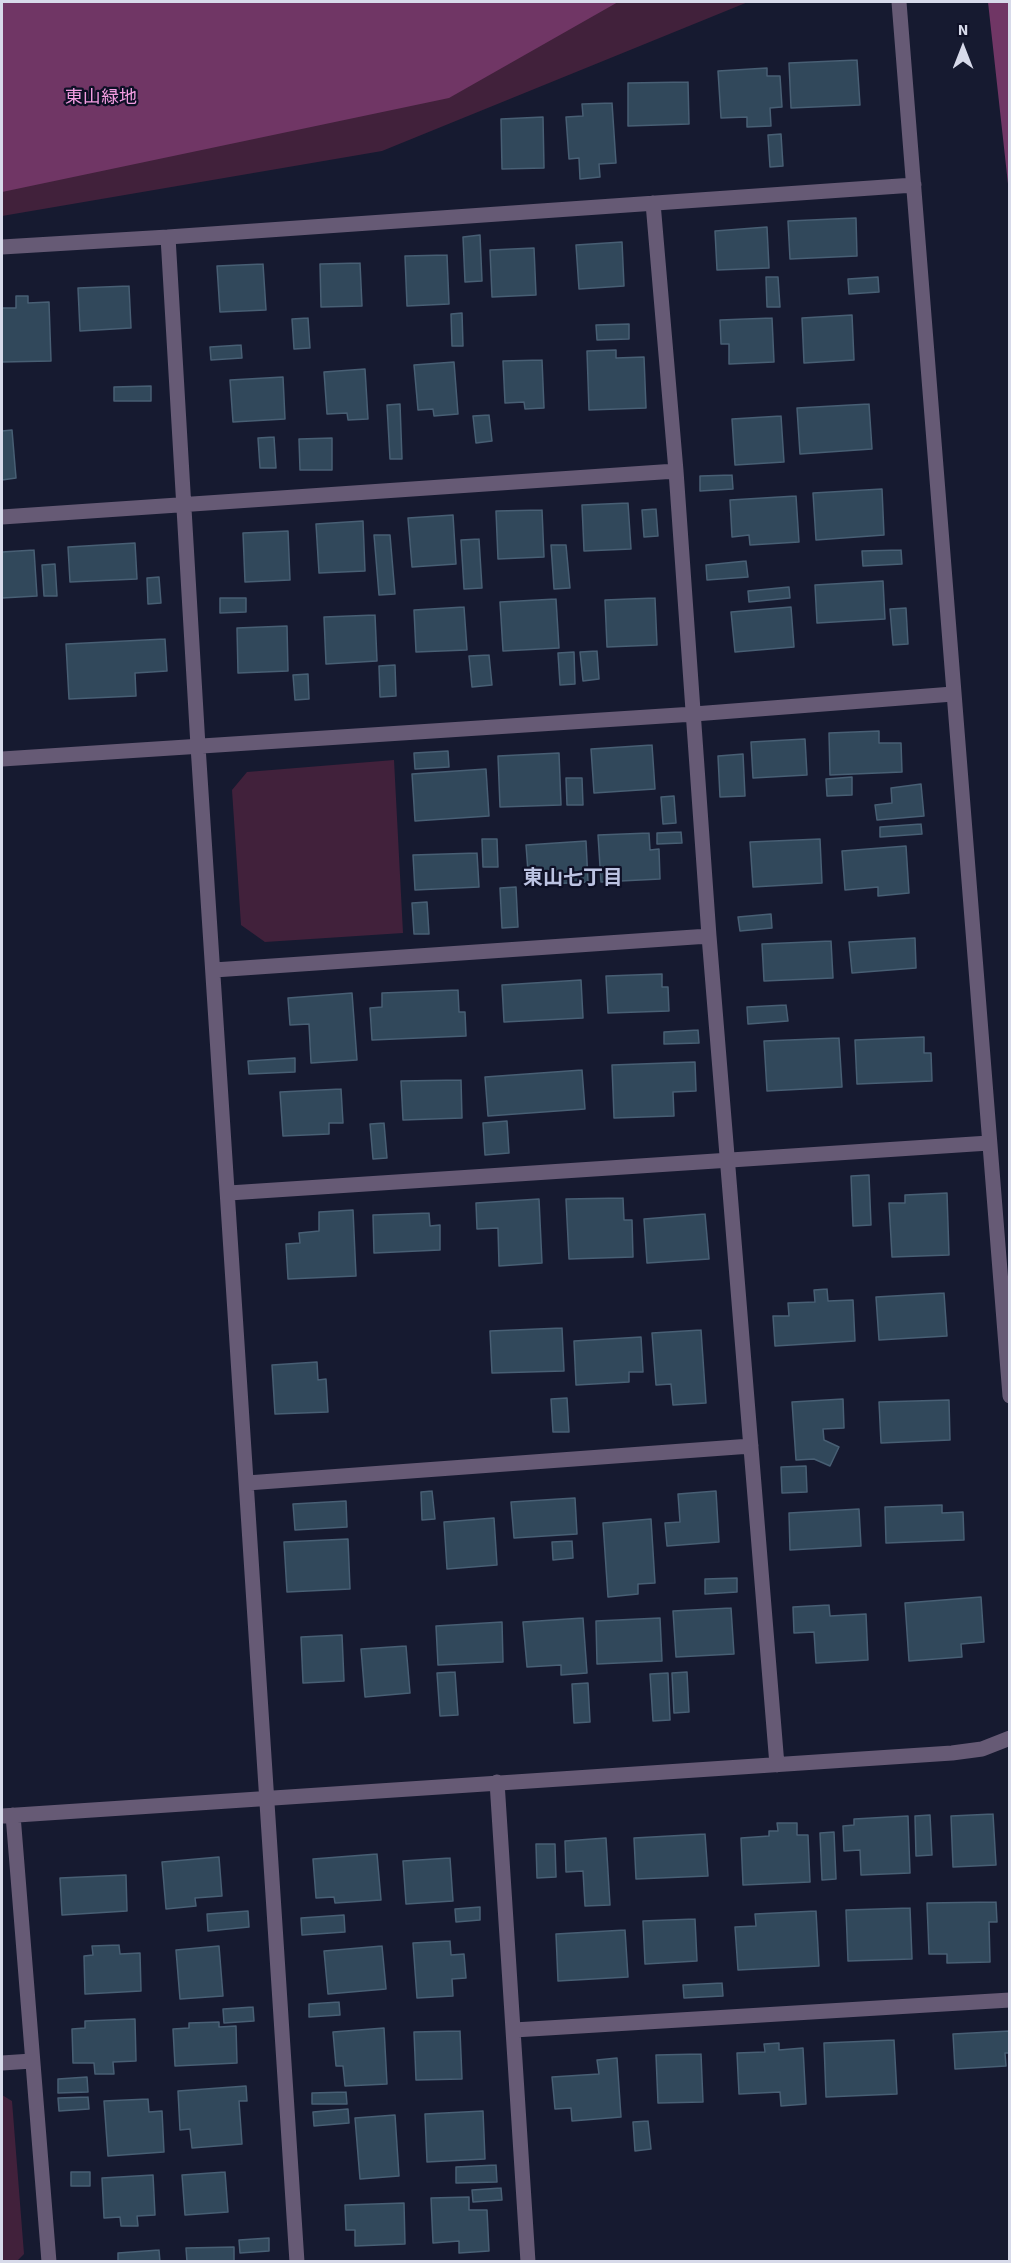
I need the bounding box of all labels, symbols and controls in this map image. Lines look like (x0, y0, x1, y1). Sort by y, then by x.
north arrow (933, 18, 993, 78)
text: N (958, 19, 968, 41)
park label: 東山緑地 (65, 88, 137, 110)
district label: 東山七丁目 (523, 868, 623, 892)

